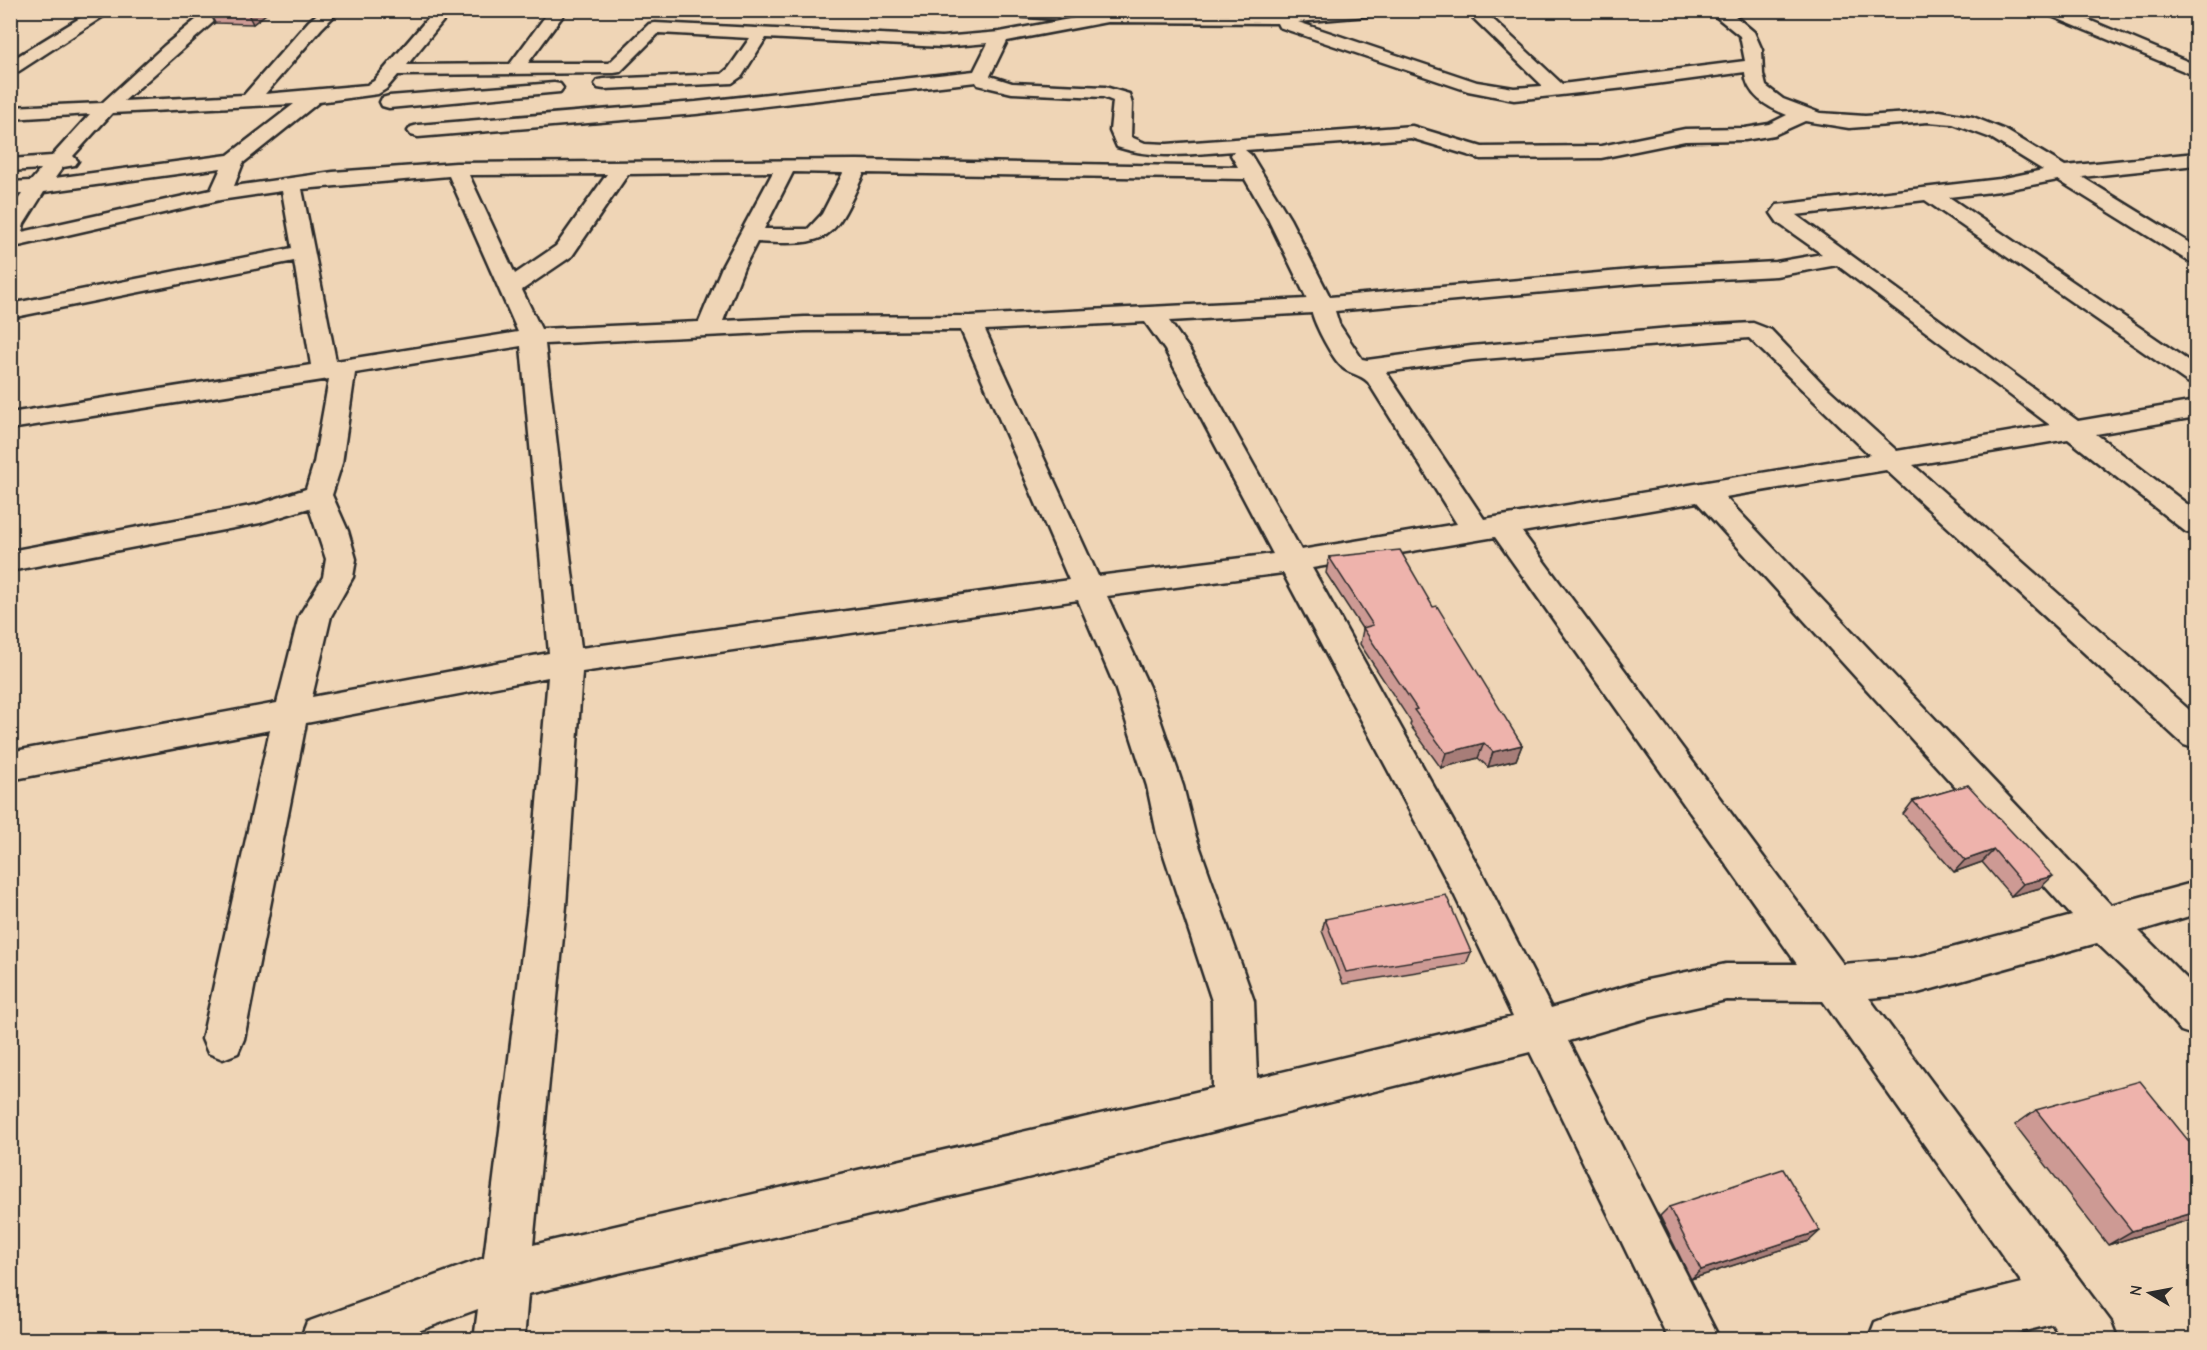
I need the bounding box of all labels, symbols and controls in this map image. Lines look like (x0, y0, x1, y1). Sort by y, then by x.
north arrow (2120, 1263, 2180, 1323)
text: N (2126, 1284, 2146, 1297)

